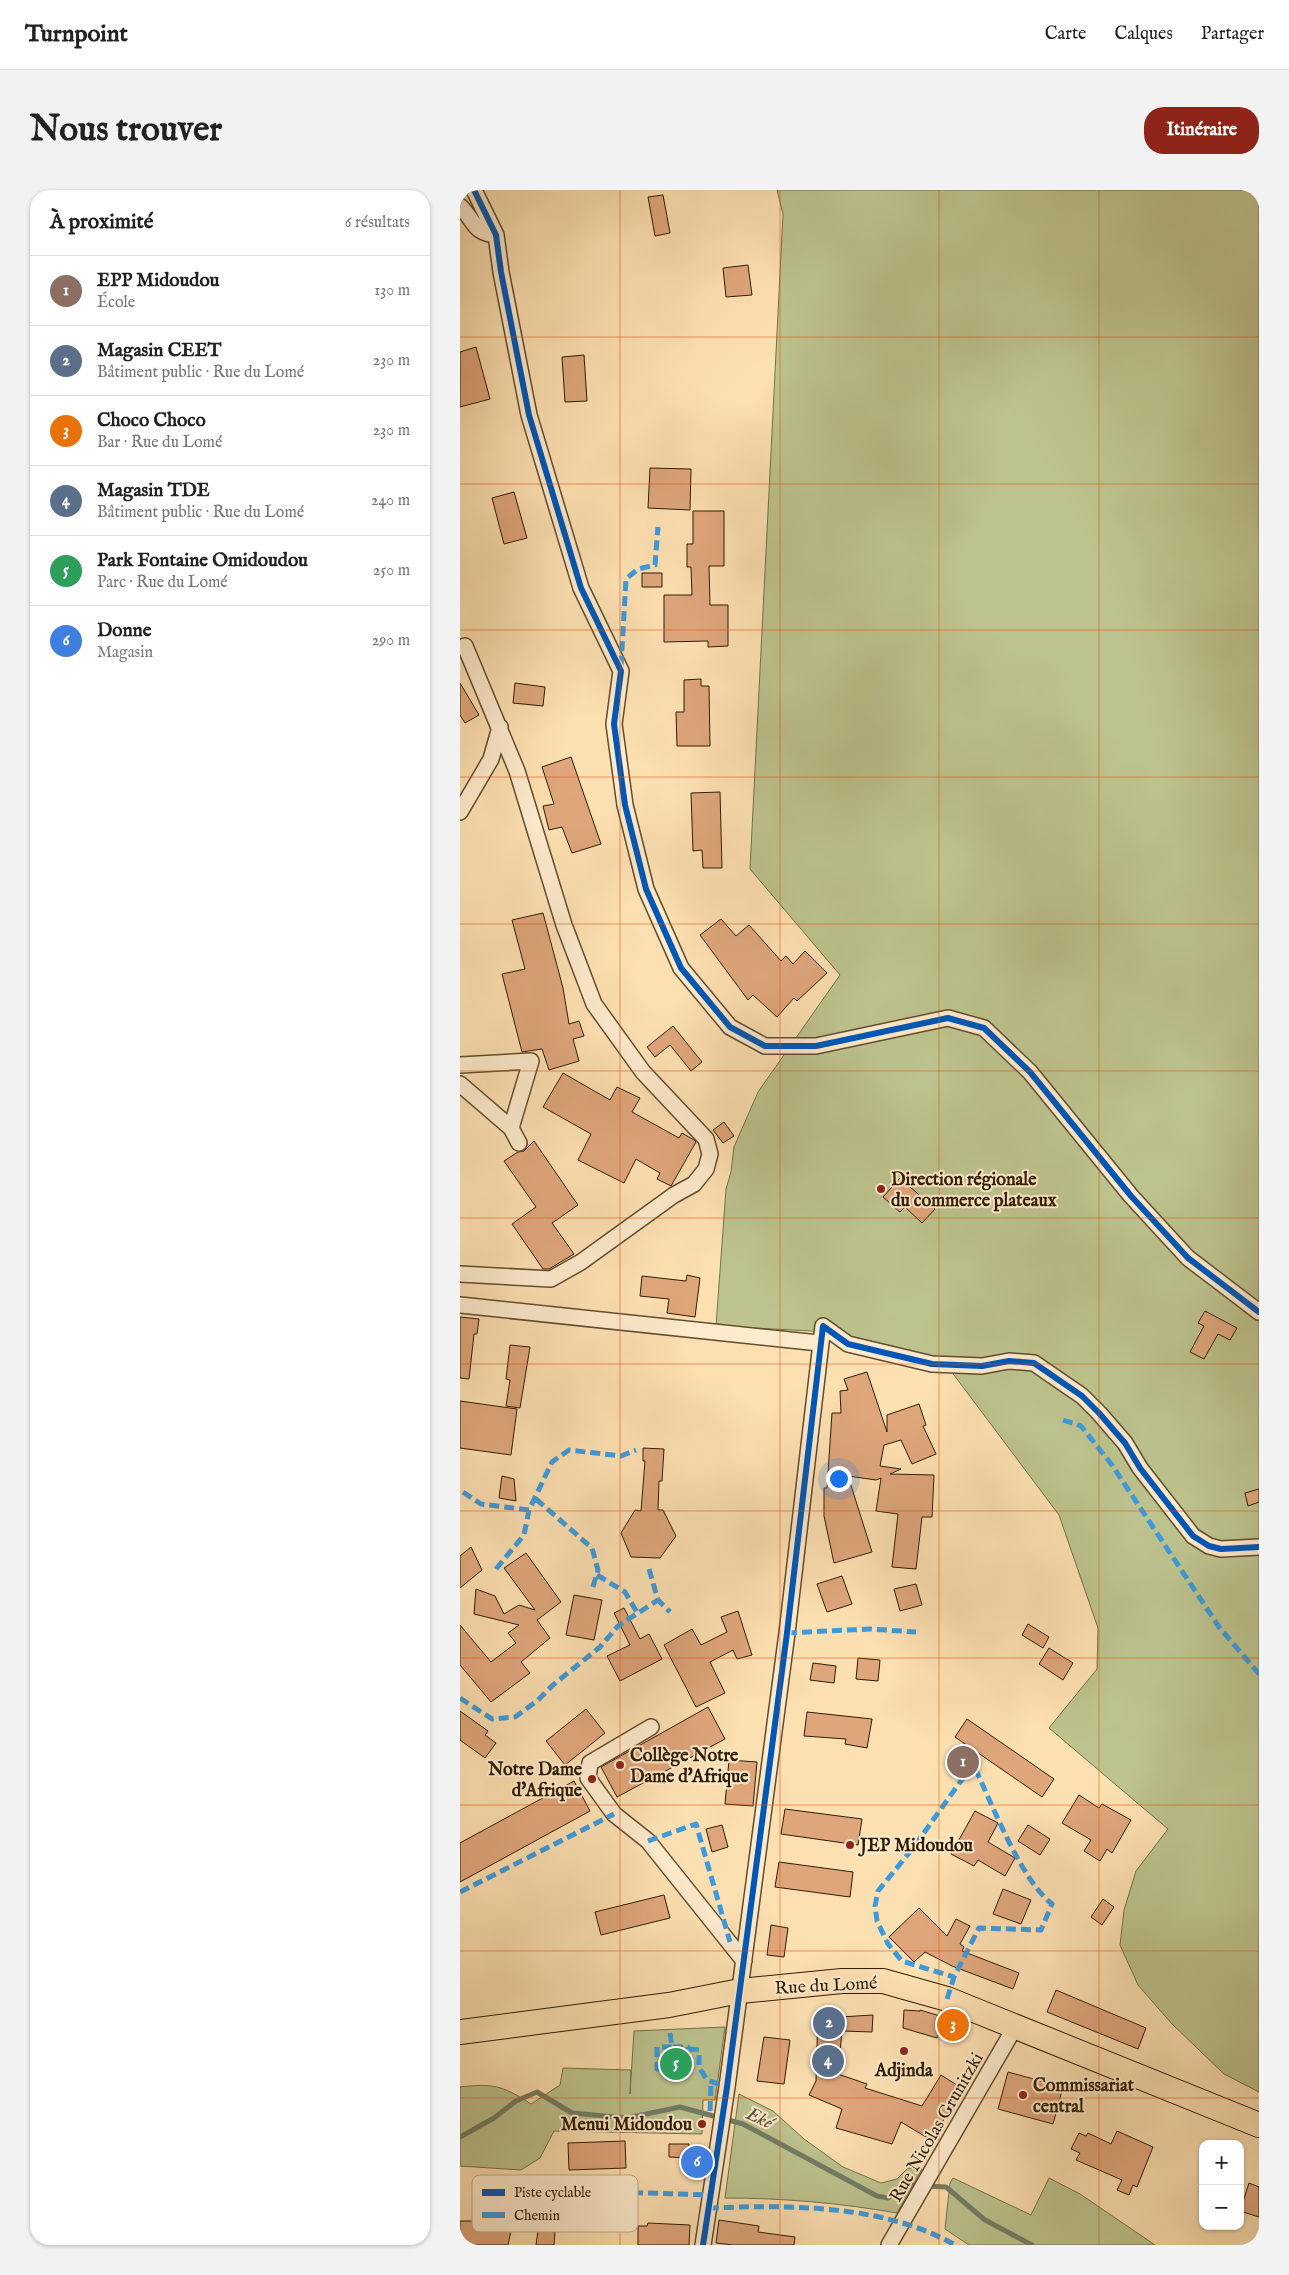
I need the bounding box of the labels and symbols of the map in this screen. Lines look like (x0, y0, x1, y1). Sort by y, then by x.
place label: Direction régionale du commerce plateaux (891, 1169, 1057, 1213)
marker: Direction régionale du commerce plateaux (875, 1183, 887, 1195)
your location (826, 1466, 852, 1492)
pin: 1 (947, 1743, 979, 1781)
place label: Collège Notre Dame d'Afrique (630, 1745, 749, 1789)
place label: Notre Dame d'Afrique (487, 1759, 583, 1803)
marker: Collège Notre Dame d'Afrique (614, 1759, 626, 1771)
marker: Notre Dame d'Afrique (586, 1773, 598, 1785)
place label: JEP Midoudou (858, 1835, 974, 1858)
marker: JEP Midoudou (844, 1839, 856, 1851)
street label: Rue du Lomé (774, 1972, 878, 2001)
pin: 2 (813, 2004, 845, 2042)
pin: 3 (937, 2006, 969, 2044)
pin: 4 (812, 2042, 844, 2080)
pin: 5 (660, 2045, 692, 2083)
marker: Adjinda (898, 2045, 910, 2057)
street label: Rue Nicolas Grunitzki (885, 2049, 990, 2207)
place label: Adjinda (874, 2060, 934, 2083)
place label: Commissariat central (1033, 2075, 1135, 2119)
marker: Commissariat central (1017, 2089, 1029, 2101)
water label: Eké (741, 2102, 780, 2137)
place label: Menui Midoudou (561, 2114, 693, 2137)
marker: Menui Midoudou (696, 2118, 708, 2130)
pin: 6 (681, 2143, 713, 2181)
legend (472, 2175, 638, 2232)
text: Piste cyclable (514, 2184, 592, 2202)
text: Chemin (514, 2207, 560, 2225)

